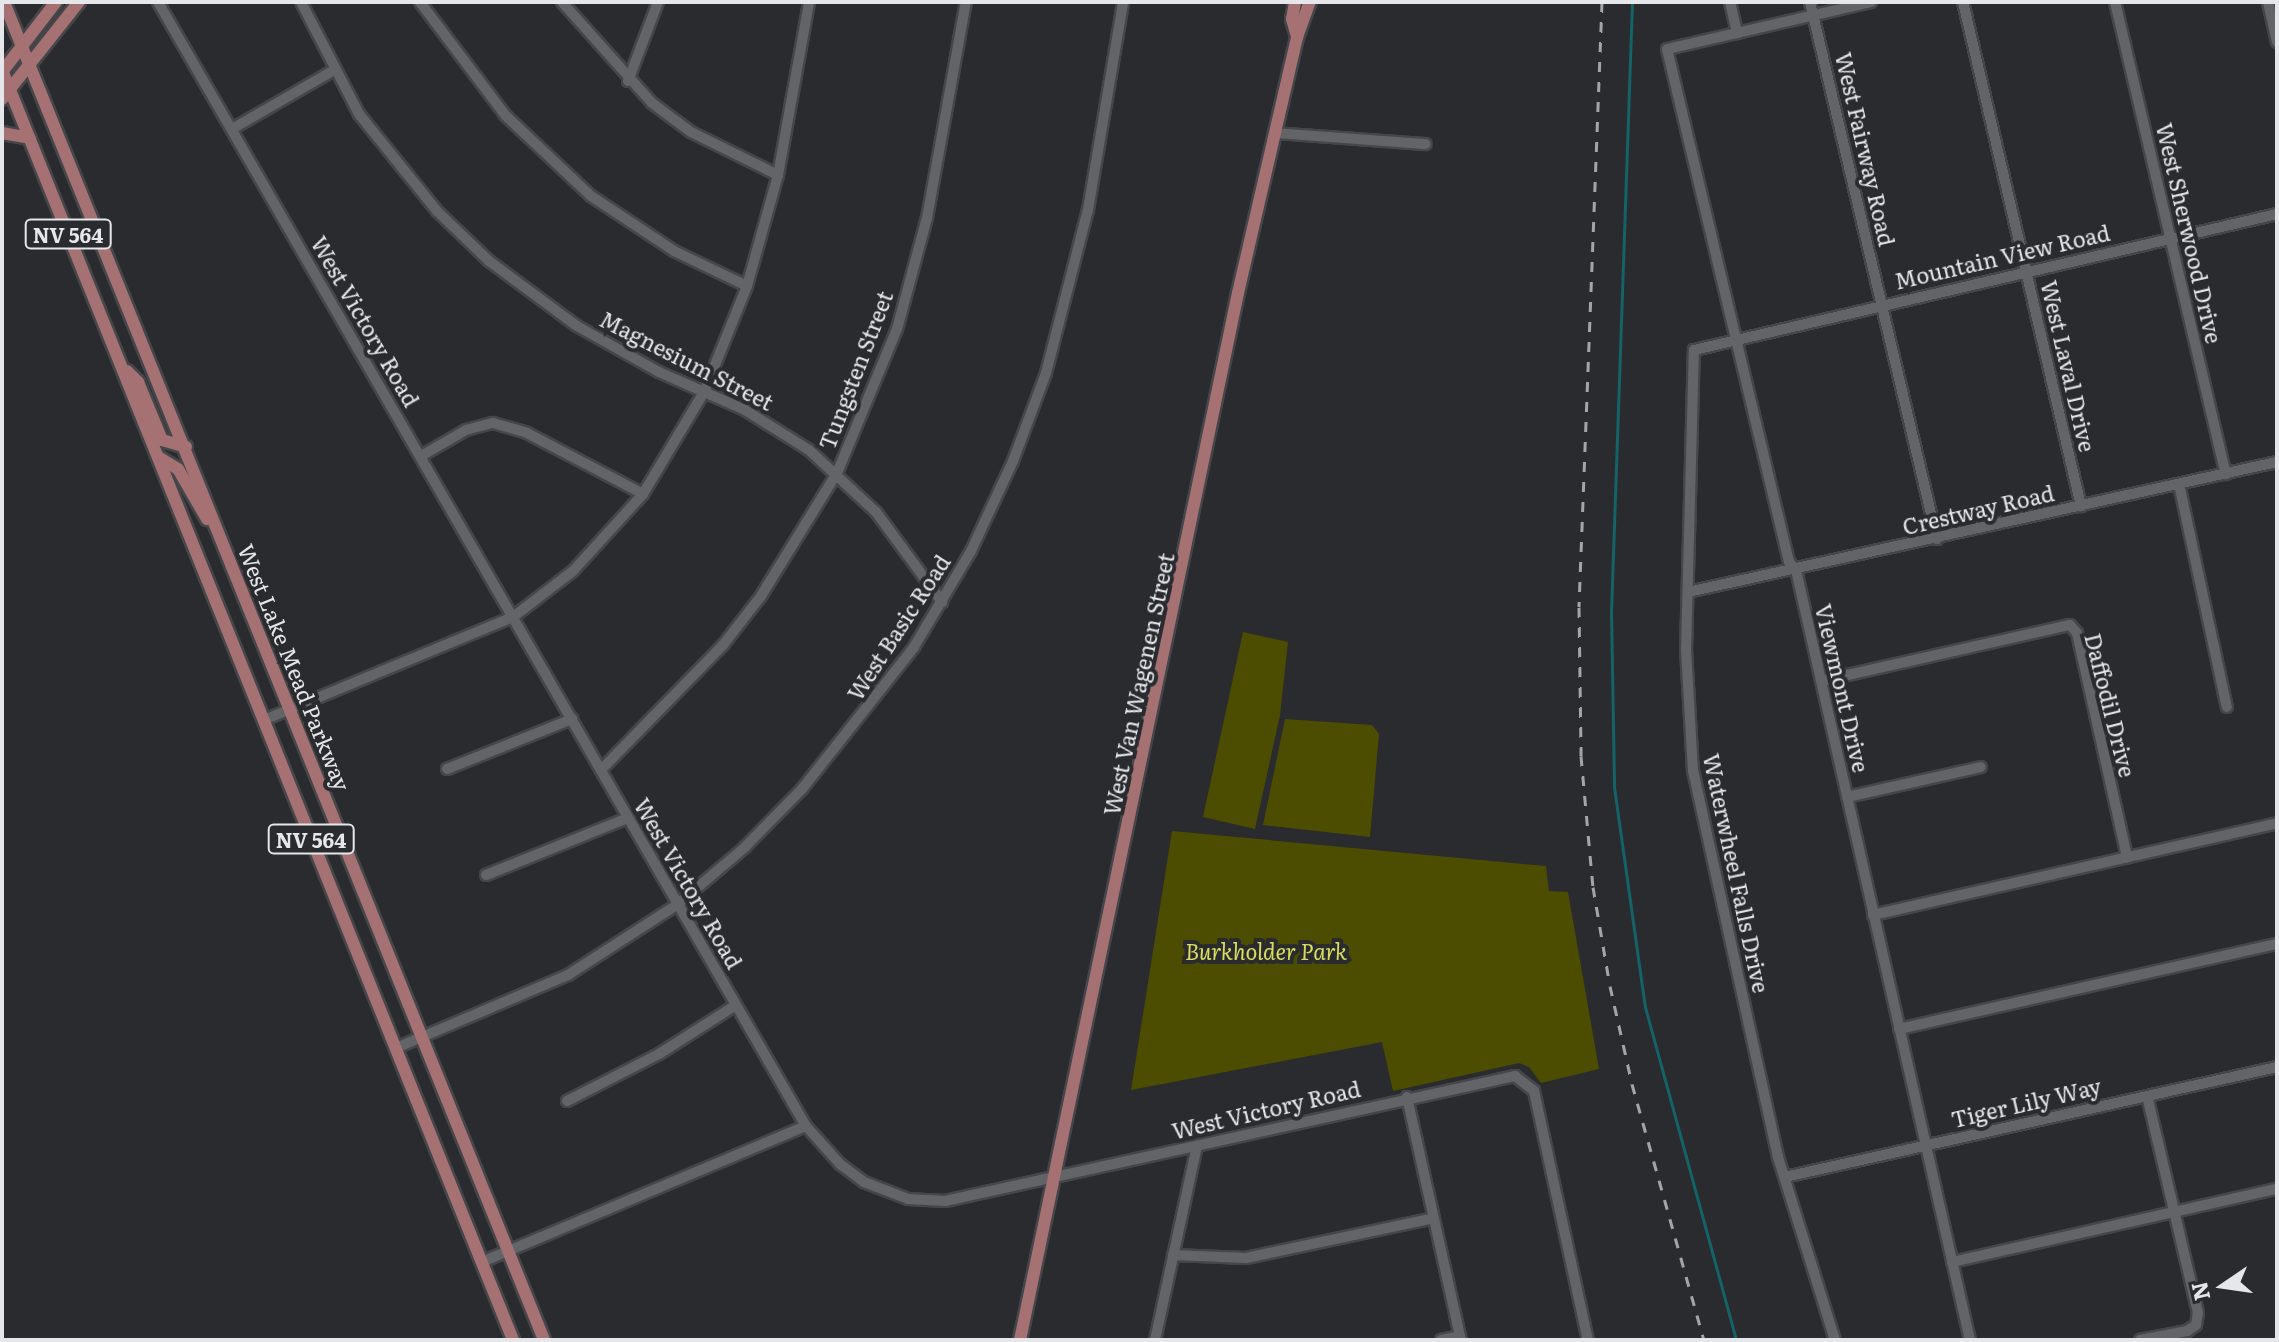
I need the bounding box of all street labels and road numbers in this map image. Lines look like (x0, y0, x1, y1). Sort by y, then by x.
street label: West Fairway Road (1831, 49, 1901, 249)
street label: West Sherwood Drive (2152, 120, 2228, 346)
road number: NV 564 (24, 218, 112, 250)
street label: Mountain View Road (1892, 218, 2112, 294)
street label: West Victory Road (306, 231, 426, 411)
street label: West Laval Drive (2036, 278, 2102, 454)
street label: Tungsten Street (813, 287, 897, 453)
street label: Magnesium Street (596, 305, 778, 415)
street label: Crestway Road (1900, 479, 2056, 539)
street label: West Lake Mead Parkway (233, 540, 357, 794)
street label: West Basic Road (841, 549, 955, 705)
street label: West Van Wagenen Street (1097, 550, 1179, 818)
street label: Viewmont Drive (1811, 601, 1875, 775)
street label: Daffodil Drive (2080, 630, 2142, 780)
street label: Waterwheel Falls Drive (1699, 751, 1775, 995)
street label: West Victory Road (629, 793, 749, 973)
road number: NV 564 (267, 823, 355, 855)
street label: Tiger Lily Way (1948, 1072, 2104, 1132)
street label: West Victory Road (1169, 1074, 1363, 1144)

